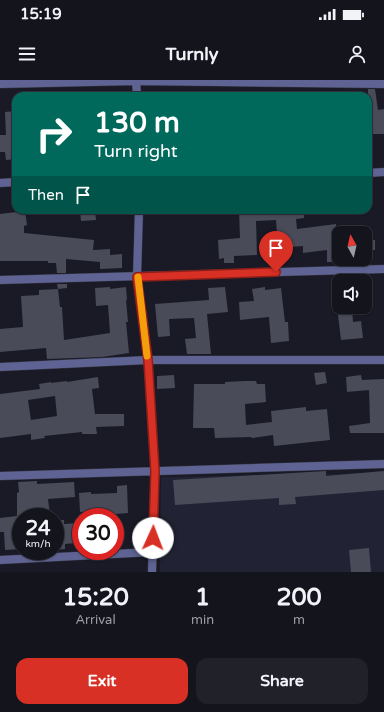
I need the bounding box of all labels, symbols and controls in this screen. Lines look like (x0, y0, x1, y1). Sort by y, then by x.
text: 15:19 (20, 5, 62, 23)
icon: menu (16, 43, 38, 65)
text: Turnly (166, 43, 218, 65)
icon: person (346, 43, 368, 65)
text: 130 m (94, 106, 180, 140)
icon: right (28, 108, 80, 160)
text: Turn right (94, 140, 178, 162)
icon: arrive (72, 184, 94, 206)
text: Then (28, 186, 64, 204)
north arrow (332, 226, 372, 266)
map controls (332, 226, 372, 314)
pin (259, 231, 293, 272)
icon: arrive (265, 237, 287, 259)
button: sound (332, 274, 372, 314)
speed limit sign: 30 (72, 508, 124, 560)
text: 24 (25, 517, 51, 541)
position arrow (132, 517, 174, 559)
text: km/h (25, 538, 51, 550)
text: 15:20 (62, 583, 129, 612)
text: 1 (195, 583, 210, 612)
text: 200 (276, 583, 322, 612)
text: Arrival (75, 612, 116, 628)
text: min (191, 612, 214, 628)
text: m (293, 612, 305, 628)
button: Exit (16, 658, 188, 704)
button: Share (196, 658, 368, 704)

